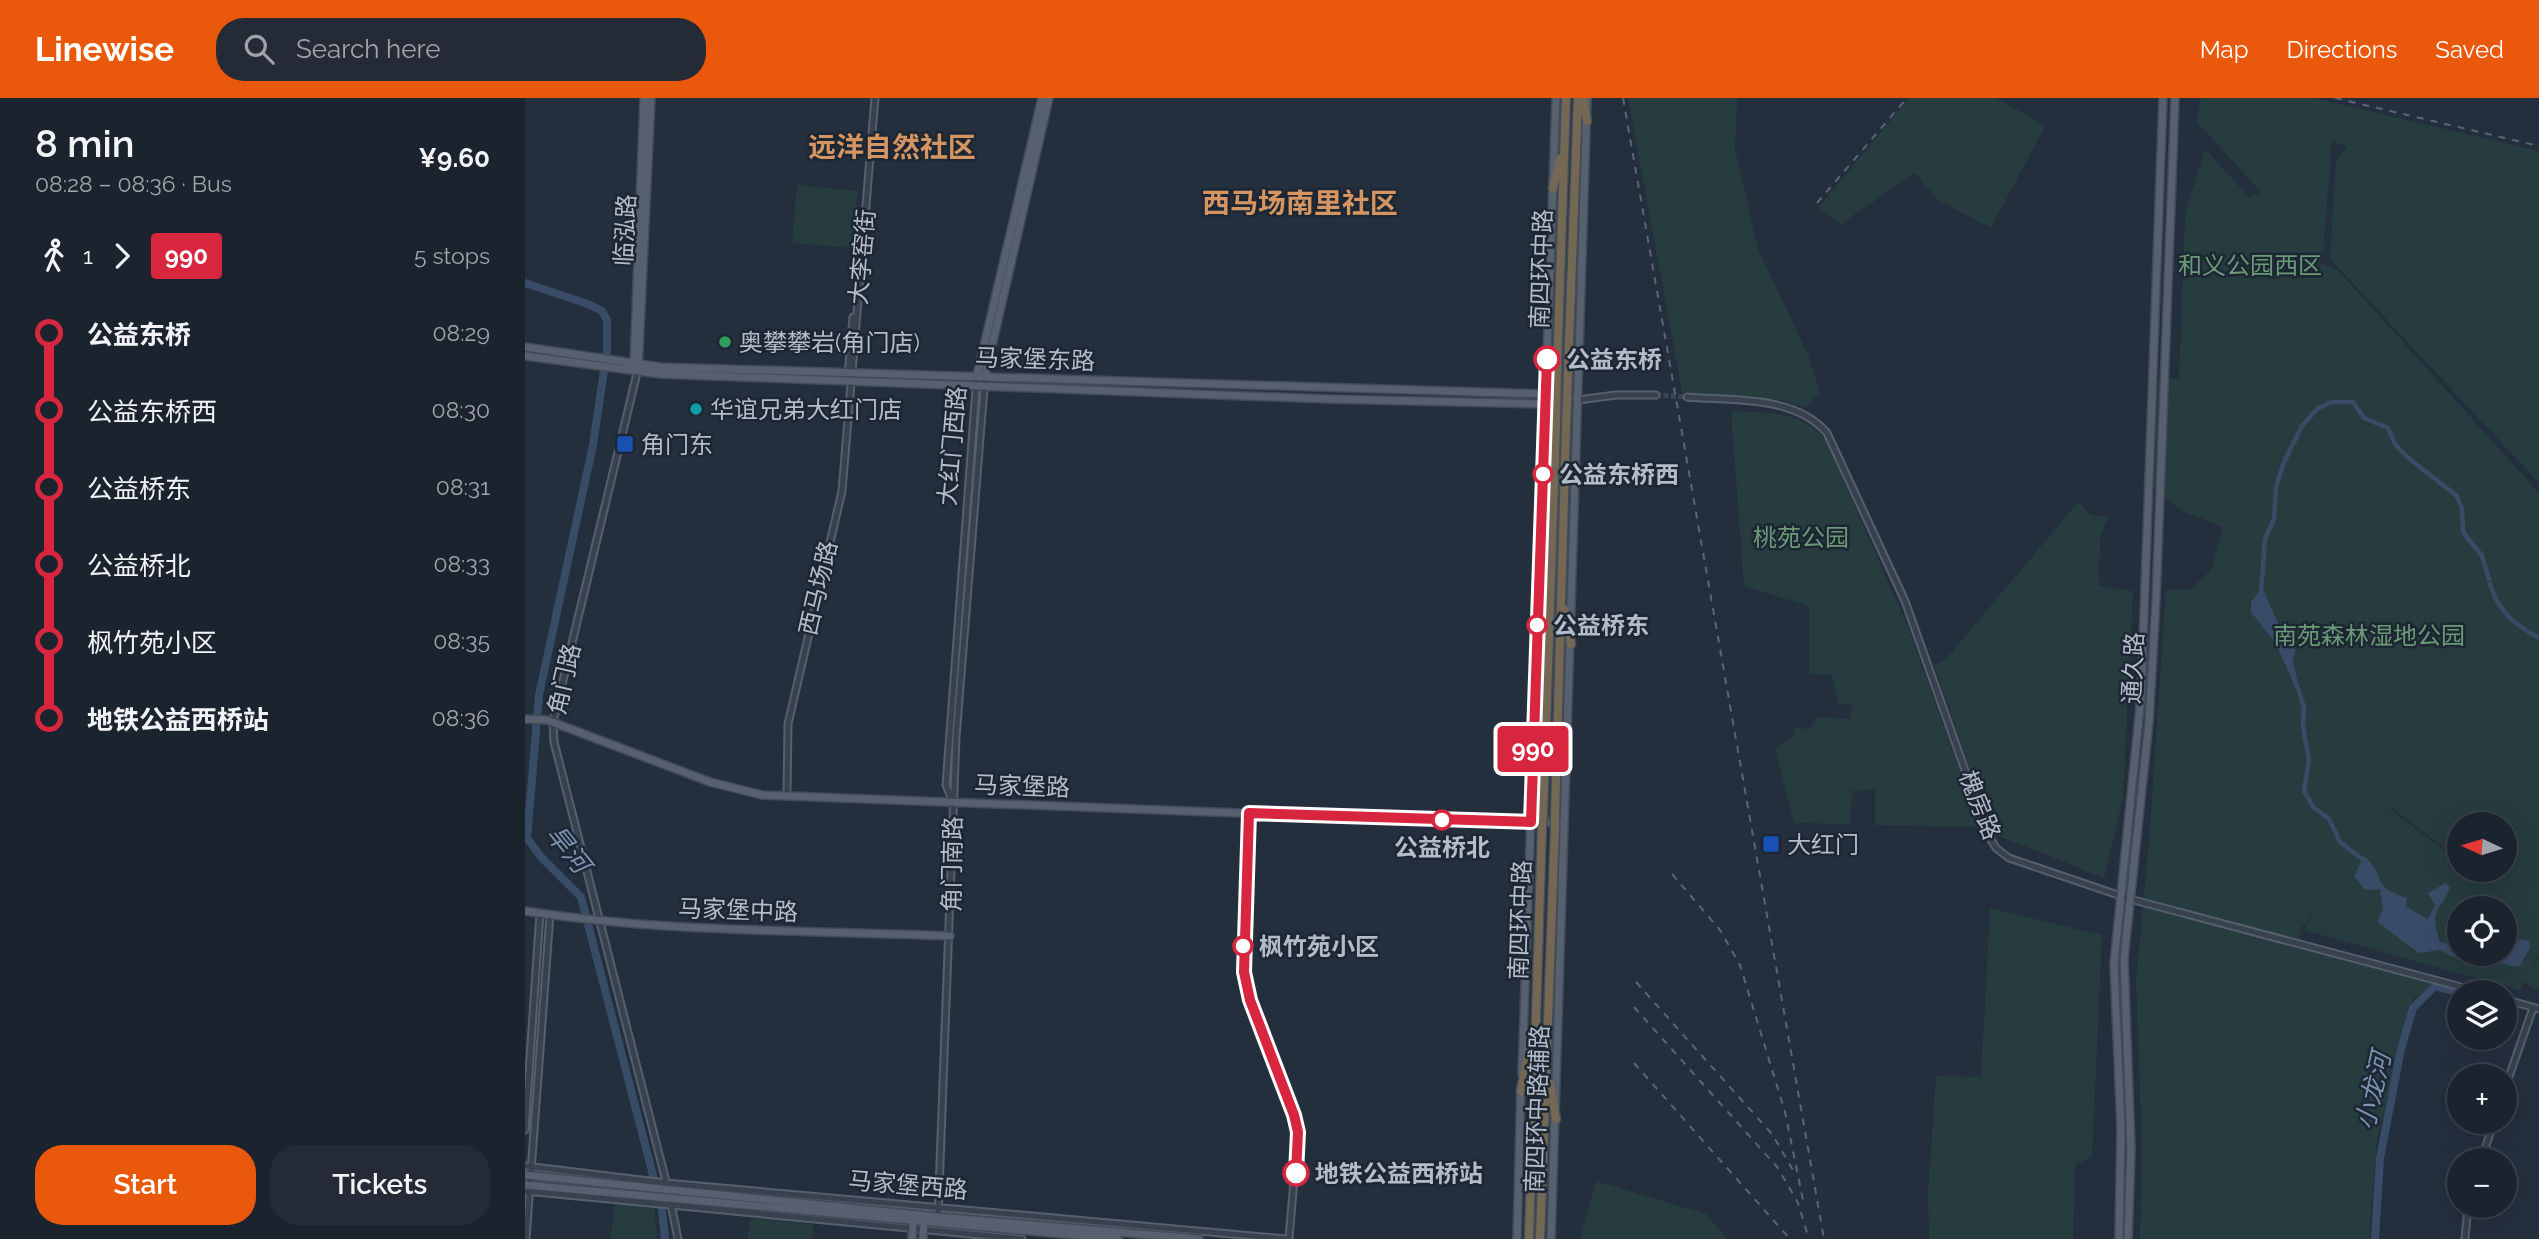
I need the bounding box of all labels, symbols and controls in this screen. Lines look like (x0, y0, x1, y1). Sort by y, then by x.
search box (216, 18, 706, 81)
text: Linewise (35, 30, 174, 69)
icon: search (240, 30, 278, 68)
text: Search here (296, 34, 440, 64)
text: Map (2200, 35, 2249, 64)
text: Directions (2287, 35, 2397, 64)
text: Saved (2435, 35, 2504, 64)
text: 8 min (35, 121, 134, 166)
district label: 远洋自然社区 (808, 131, 976, 164)
text: ¥9.60 (419, 143, 490, 173)
text: 08:28 – 08:36 · Bus (35, 170, 232, 197)
district label: 西马场南里社区 (1202, 187, 1398, 220)
street label: 临泓路 (609, 193, 641, 267)
street label: 大李窑街 (843, 208, 881, 306)
street label: 南四环中路 (1524, 209, 1558, 329)
icon: walk (35, 237, 73, 275)
icon: forward (103, 237, 141, 275)
text: 990 (165, 241, 208, 270)
text: 1 (83, 242, 93, 269)
text: 5 stops (414, 242, 490, 269)
park label: 和义公园西区 (2178, 251, 2322, 280)
text: 08:29 (432, 319, 490, 346)
text: 公益东桥 (87, 320, 191, 350)
place label: 奥攀攀岩(角门店) (739, 328, 920, 357)
marker: 奥攀攀岩(角门店) (717, 334, 733, 350)
street label: 马家堡东路 (975, 342, 1095, 376)
place label: 公益东桥 (1566, 345, 1662, 374)
marker: 公益东桥 (1534, 346, 1560, 372)
street label: 大红门西路 (932, 385, 972, 507)
place label: 华谊兄弟大红门店 (710, 395, 902, 424)
text: 08:30 (432, 396, 490, 423)
text: 公益东桥西 (87, 397, 217, 427)
marker: 华谊兄弟大红门店 (688, 401, 704, 417)
place label: 角门东 (641, 430, 713, 459)
marker: 角门东 (615, 434, 635, 454)
place label: 公益东桥西 (1559, 460, 1679, 489)
marker: 公益东桥西 (1533, 464, 1553, 484)
text: 08:31 (436, 473, 490, 500)
text: 公益桥东 (87, 474, 191, 504)
park label: 桃苑公园 (1753, 523, 1849, 552)
street label: 西马场路 (793, 538, 843, 638)
text: 08:33 (433, 550, 490, 577)
text: 公益桥北 (87, 551, 191, 581)
place label: 公益桥东 (1553, 611, 1649, 640)
marker: 公益桥东 (1527, 615, 1547, 635)
park label: 南苑森林湿地公园 (2273, 621, 2465, 650)
text: 08:35 (433, 627, 490, 654)
text: 枫竹苑小区 (87, 628, 217, 658)
street label: 通久路 (2117, 631, 2149, 705)
street label: 角门路 (542, 641, 586, 717)
text: 08:36 (432, 704, 490, 731)
text: 地铁公益西桥站 (87, 705, 269, 735)
line badge: 990 (1493, 726, 1573, 772)
text: 990 (1511, 734, 1555, 763)
street label: 槐房路 (1953, 766, 2007, 844)
street label: 马家堡路 (974, 770, 1070, 802)
marker: 公益桥北 (1432, 810, 1452, 830)
north arrow (2447, 812, 2517, 882)
map controls (2447, 812, 2517, 1218)
street label: 角门南路 (937, 816, 967, 912)
water label: 旱河 (540, 819, 599, 883)
place label: 大红门 (1787, 830, 1859, 859)
place label: 公益桥北 (1394, 833, 1490, 862)
marker: 大红门 (1761, 834, 1781, 854)
street label: 南四环中路 (1503, 860, 1537, 980)
street label: 马家堡中路 (678, 893, 798, 927)
button: locate (2447, 896, 2517, 966)
place label: 枫竹苑小区 (1259, 932, 1379, 961)
marker: 枫竹苑小区 (1233, 936, 1253, 956)
button: layers (2447, 980, 2517, 1050)
street label: 南四环中路辅路 (1520, 1025, 1554, 1193)
water label: 小龙河 (2350, 1045, 2398, 1132)
button: + (2447, 1064, 2517, 1134)
button: Start (35, 1145, 256, 1225)
button: Tickets (270, 1145, 490, 1225)
button: − (2447, 1148, 2517, 1218)
place label: 地铁公益西桥站 (1315, 1159, 1483, 1188)
marker: 地铁公益西桥站 (1283, 1160, 1309, 1186)
street label: 马家堡西路 (847, 1165, 969, 1205)

